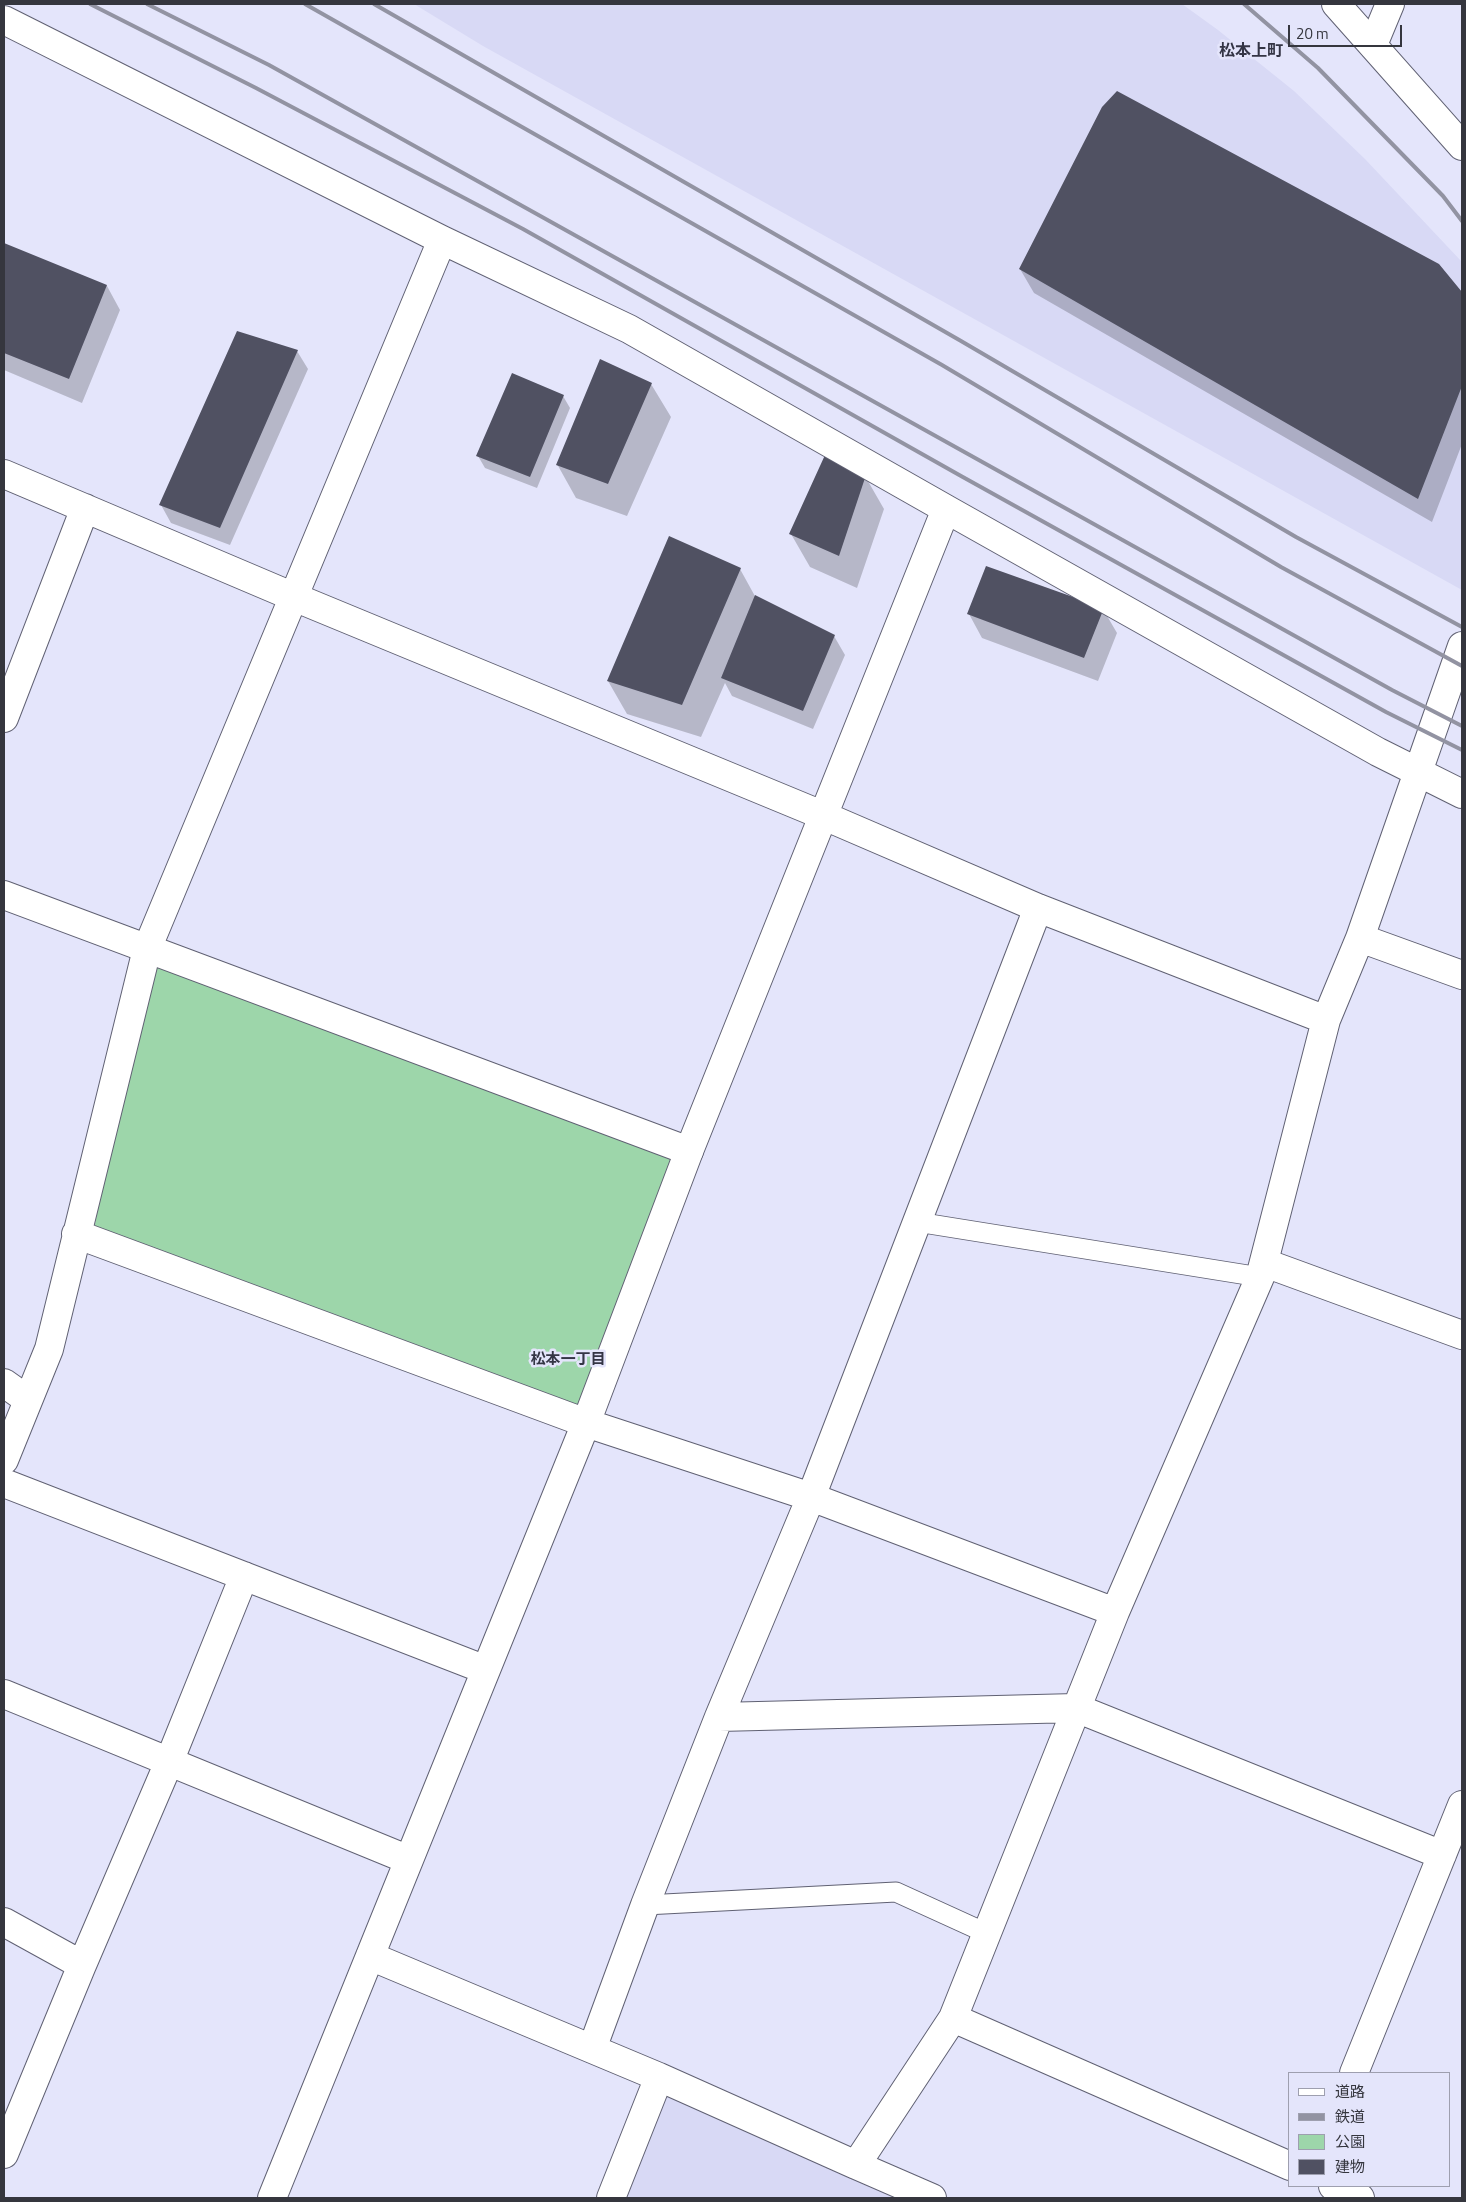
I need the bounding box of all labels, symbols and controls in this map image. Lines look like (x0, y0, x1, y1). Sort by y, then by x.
scale bar (1291, 15, 1405, 47)
text: 20 m (1296, 22, 1329, 45)
district label: 松本上町 (1219, 42, 1283, 62)
district label: 松本一丁目 (531, 1351, 605, 1369)
legend (1288, 2072, 1451, 2187)
text: 道路 (1335, 2080, 1365, 2103)
text: 鉄道 (1335, 2105, 1365, 2128)
text: 公園 (1335, 2130, 1365, 2153)
text: 建物 (1335, 2155, 1365, 2178)

